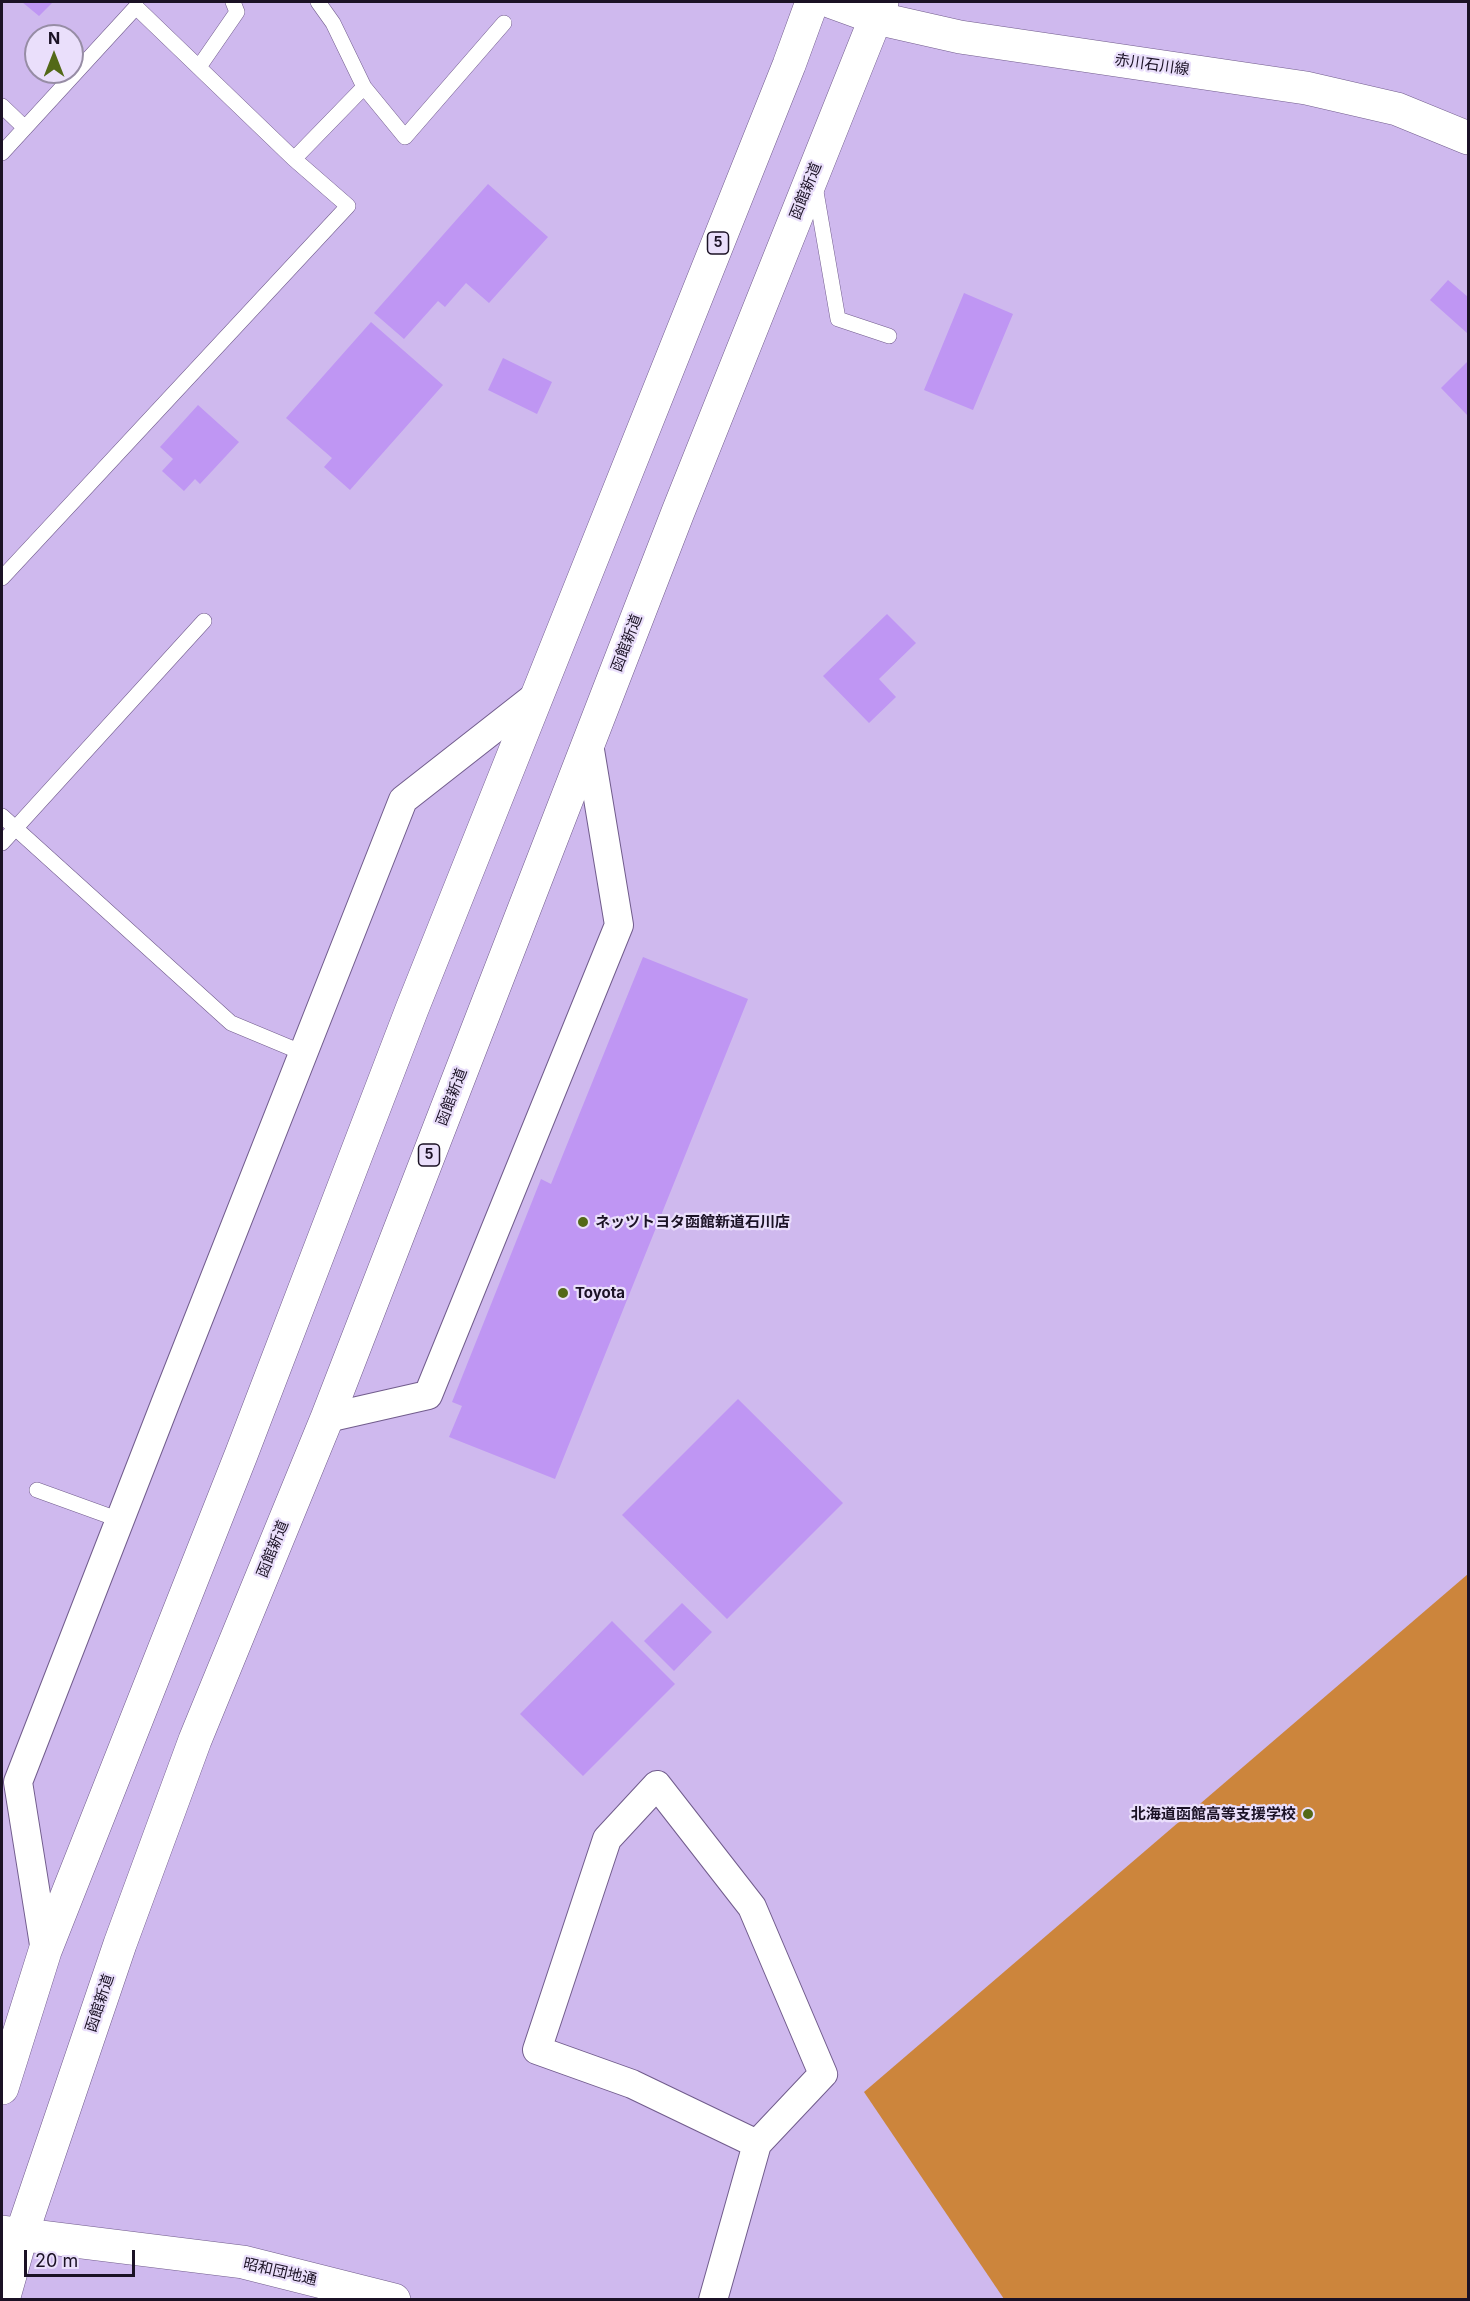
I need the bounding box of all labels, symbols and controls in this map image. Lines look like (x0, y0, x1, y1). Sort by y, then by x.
north arrow (24, 24, 84, 84)
text: N (48, 28, 60, 48)
street label: 赤川石川線 (1114, 51, 1190, 79)
street label: 函館新道 (786, 160, 826, 222)
road number: 5 (708, 232, 728, 254)
street label: 函館新道 (608, 612, 646, 674)
street label: 函館新道 (433, 1066, 471, 1128)
road number: 5 (418, 1144, 440, 1166)
place label: ネッツトヨタ函館新道石川店 (595, 1213, 790, 1231)
marker: ネッツトヨタ函館新道石川店 (576, 1215, 590, 1229)
place label: Toyota (575, 1284, 625, 1302)
marker: Toyota (556, 1286, 570, 1300)
street label: 函館新道 (253, 1518, 293, 1580)
place label: 北海道函館高等支援学校 (1131, 1805, 1296, 1823)
marker: 北海道函館高等支援学校 (1301, 1807, 1315, 1821)
street label: 函館新道 (82, 1972, 118, 2034)
scale bar (27, 2238, 138, 2276)
text: 20 m (35, 2250, 78, 2271)
street label: 昭和団地通 (241, 2255, 319, 2289)

